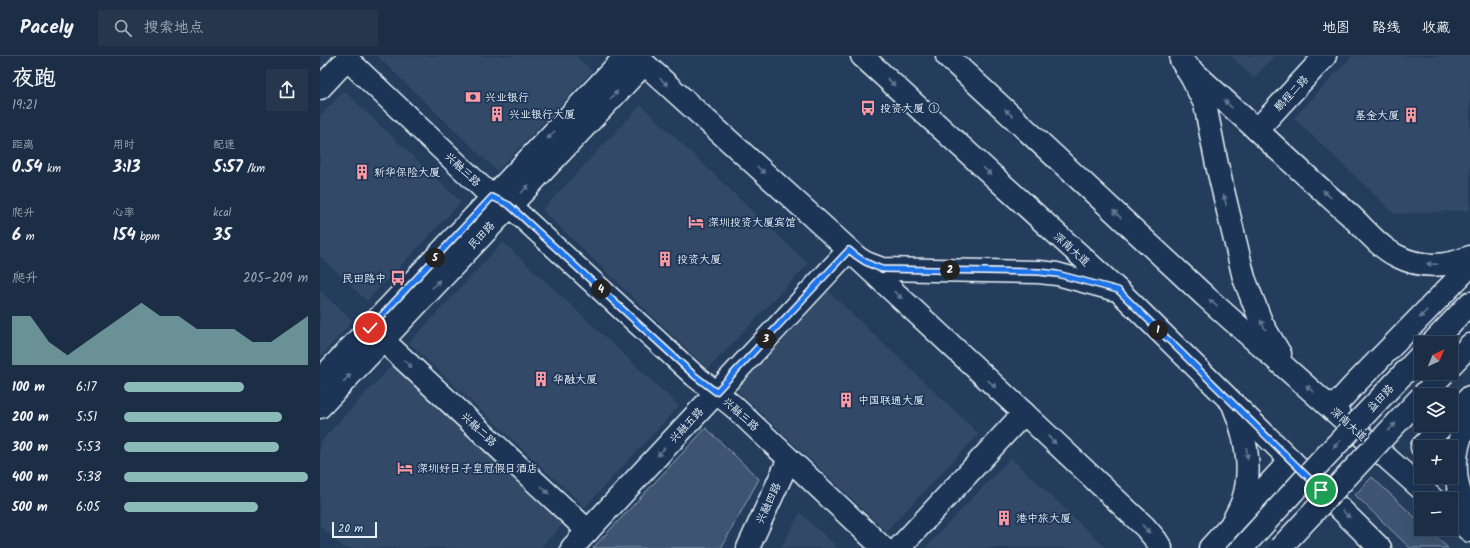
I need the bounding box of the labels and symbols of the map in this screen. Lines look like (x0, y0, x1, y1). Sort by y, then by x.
street label: 鹏程二路 (1270, 71, 1313, 116)
one-way arrow (659, 78, 669, 87)
one-way arrow (886, 78, 896, 87)
bank icon: 兴业银行 (464, 88, 482, 106)
place label: 兴业银行 (485, 89, 529, 107)
one-way arrow (609, 90, 618, 99)
bus stop icon: 投资大厦 ① (859, 99, 877, 117)
one-way arrow (1223, 99, 1233, 108)
place label: 投资大厦 ① (880, 100, 939, 118)
building icon: 兴业银行大厦 (488, 105, 506, 123)
place label: 兴业银行大厦 (509, 106, 575, 124)
building icon: 基金大厦 (1402, 106, 1420, 124)
place label: 基金大厦 (1355, 107, 1399, 125)
one-way arrow (1004, 108, 1014, 118)
one-way arrow (546, 130, 556, 140)
street label: 兴融三路 (440, 148, 485, 191)
building icon: 新华保险大厦 (353, 163, 371, 181)
place label: 新华保险大厦 (374, 164, 440, 182)
one-way arrow (755, 165, 766, 174)
one-way arrow (982, 166, 992, 175)
one-way arrow (520, 184, 529, 194)
one-way arrow (1322, 190, 1332, 199)
one-way arrow (1222, 194, 1228, 207)
one-way arrow (1112, 210, 1123, 219)
hotel icon: 深圳投资大厦宾馆 (687, 213, 705, 231)
place label: 深圳投资大厦宾馆 (708, 214, 796, 232)
street label: 民田路 (464, 217, 500, 254)
street label: 深南大道 (1049, 228, 1094, 271)
pin: 5 (425, 248, 445, 268)
building icon: 投资大厦 (656, 250, 674, 268)
place label: 投资大厦 (677, 251, 721, 269)
pin: 2 (940, 260, 960, 280)
one-way arrow (1426, 261, 1438, 268)
bus stop icon: 民田路中 (389, 269, 407, 287)
place label: 民田路中 (342, 270, 386, 288)
one-way arrow (431, 279, 440, 289)
pin: 4 (591, 279, 611, 299)
one-way arrow (892, 291, 903, 300)
one-way arrow (1208, 299, 1217, 308)
one-way arrow (1418, 309, 1428, 319)
pin (353, 311, 387, 345)
one-way arrow (1260, 319, 1266, 330)
pin: 1 (1148, 320, 1168, 340)
pin: 3 (756, 329, 776, 349)
north arrow (1414, 336, 1458, 380)
one-way arrow (403, 359, 413, 369)
building icon: 华融大厦 (532, 370, 550, 388)
place label: 华融大厦 (553, 371, 597, 389)
one-way arrow (342, 373, 351, 384)
one-way arrow (988, 379, 997, 388)
street label: 益田路 (1363, 380, 1399, 417)
one-way arrow (1305, 384, 1315, 394)
building icon: 中国联通大厦 (837, 391, 855, 409)
place label: 中国联通大厦 (858, 392, 924, 410)
street label: 兴融三路 (718, 393, 763, 436)
street label: 兴融五路 (665, 403, 708, 448)
street label: 深南大道 (1326, 403, 1371, 446)
street label: 兴融二路 (456, 408, 501, 451)
one-way arrow (1387, 422, 1397, 432)
one-way arrow (1047, 435, 1057, 445)
one-way arrow (1332, 439, 1341, 450)
one-way arrow (656, 447, 666, 457)
one-way arrow (1243, 447, 1250, 459)
hotel icon: 深圳好日子皇冠假日酒店 (396, 459, 414, 477)
place label: 深圳好日子皇冠假日酒店 (417, 460, 538, 478)
pin (1304, 473, 1338, 507)
street label: 兴融四路 (751, 480, 786, 527)
one-way arrow (539, 486, 550, 495)
building icon: 港中旅大厦 (995, 509, 1013, 527)
one-way arrow (1341, 509, 1351, 519)
place label: 港中旅大厦 (1016, 510, 1071, 528)
scale bar (332, 520, 377, 539)
one-way arrow (1142, 524, 1151, 534)

